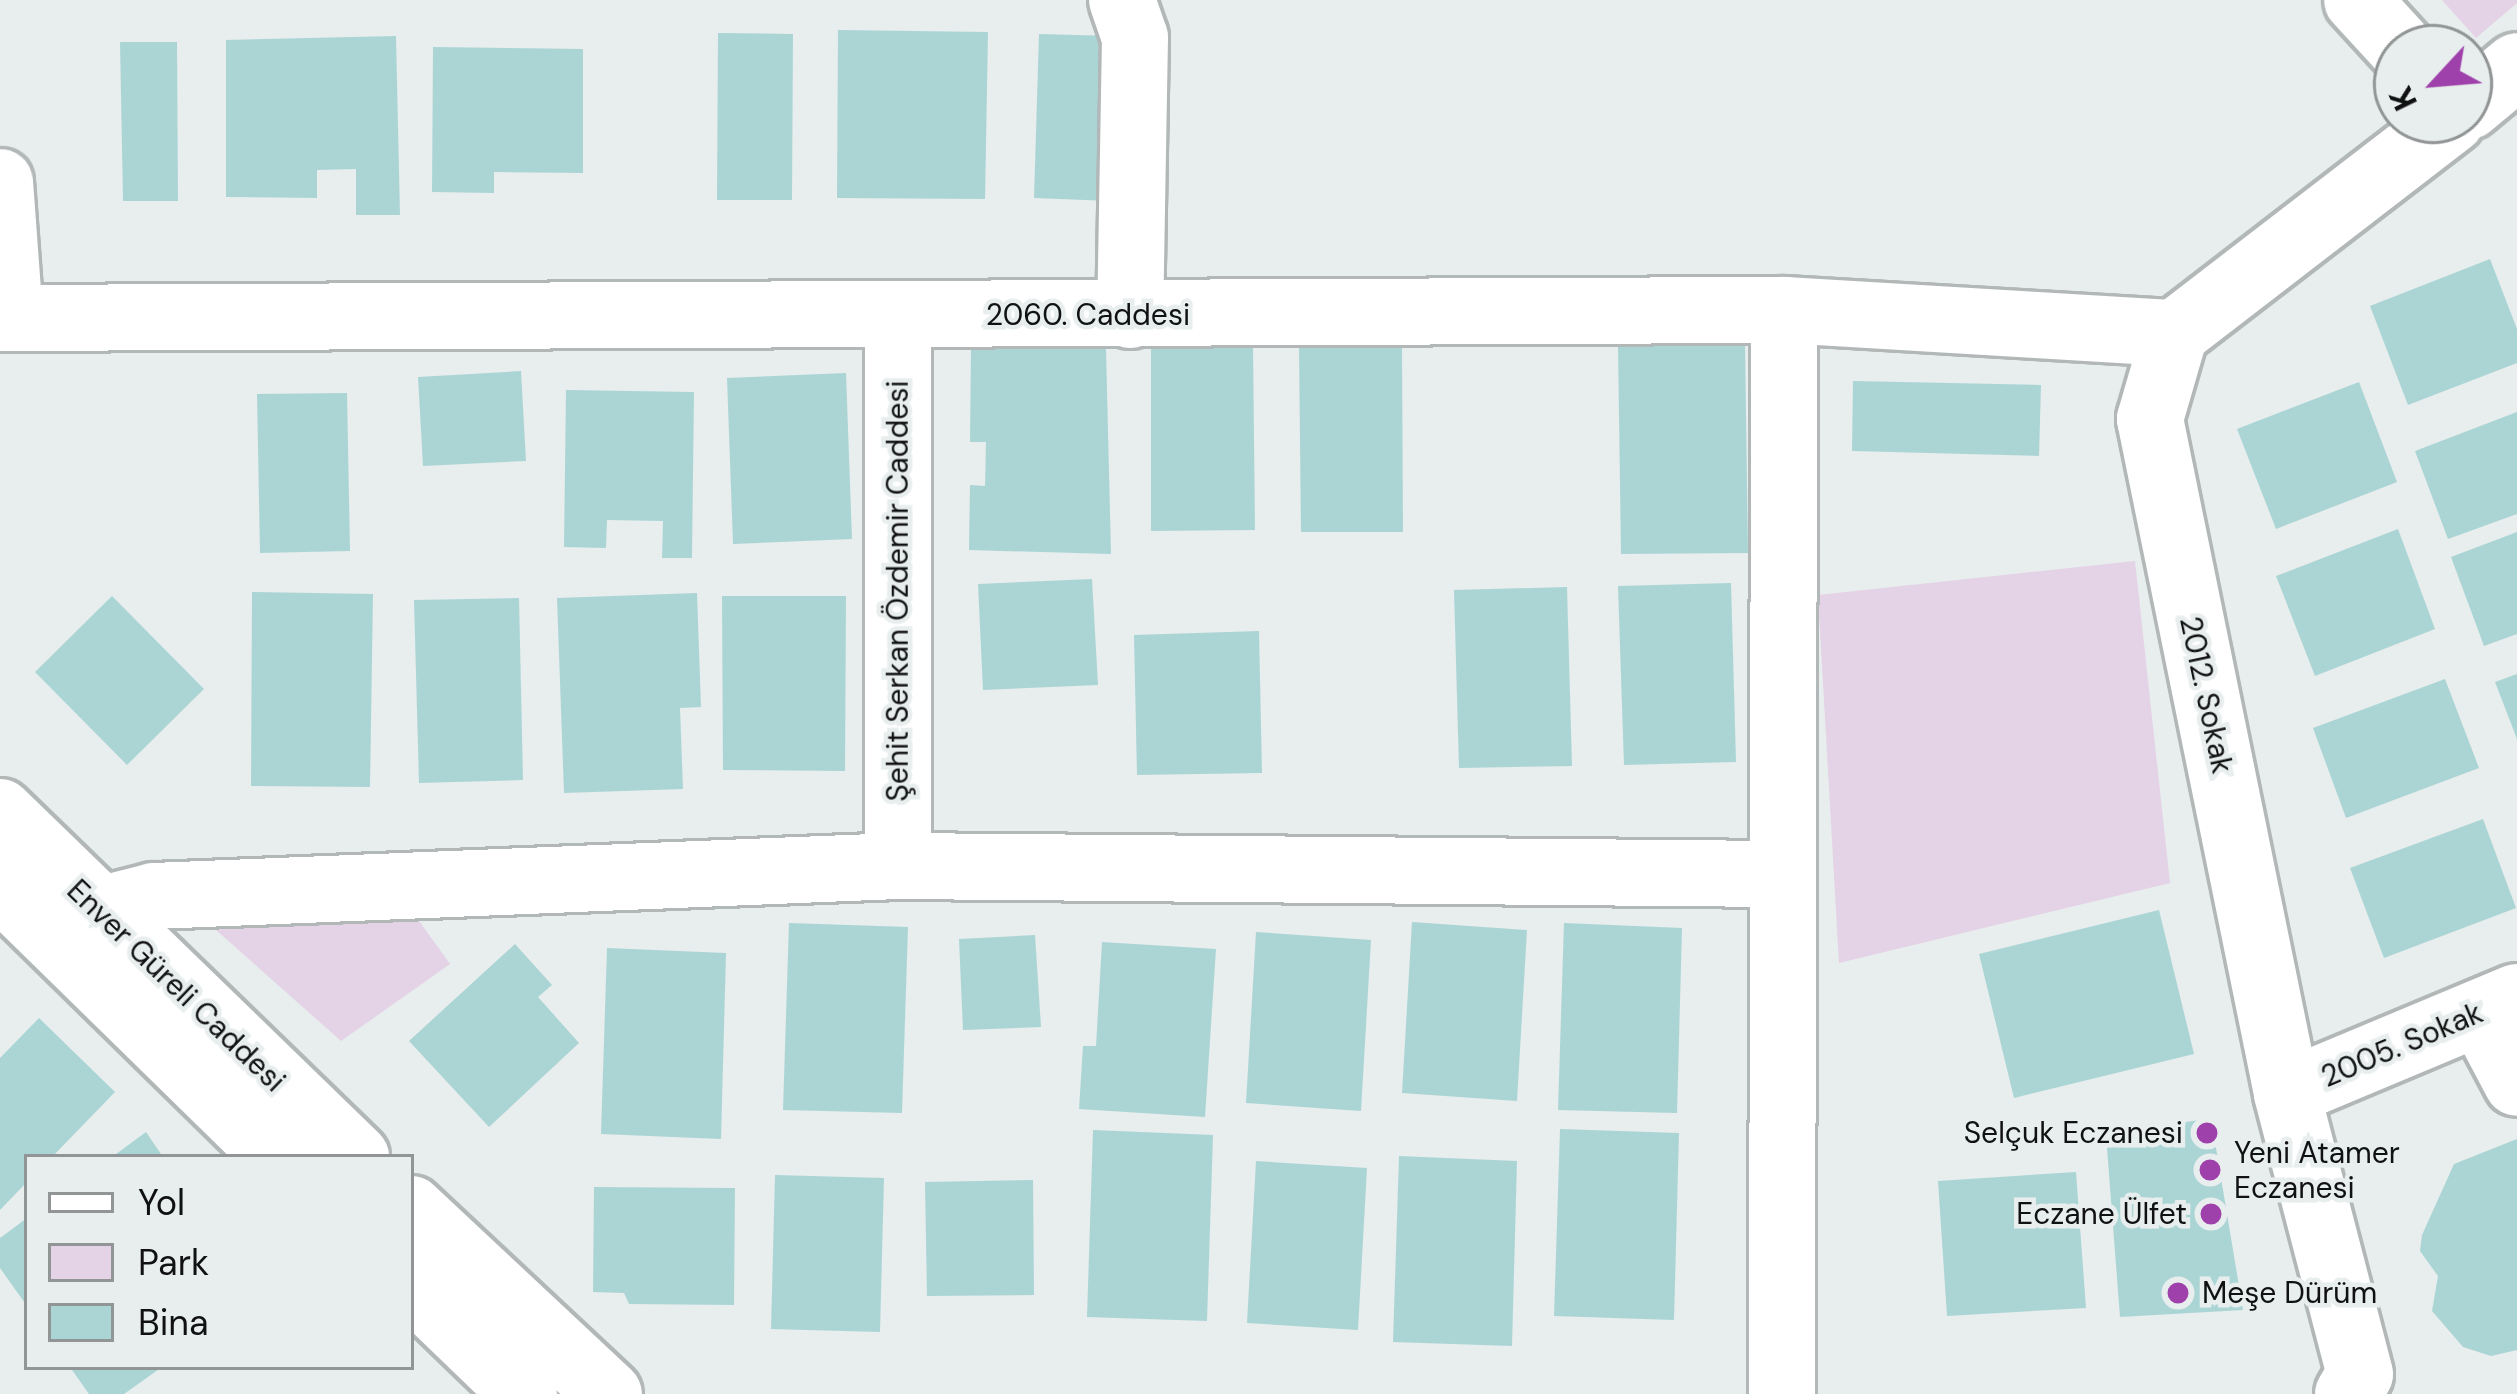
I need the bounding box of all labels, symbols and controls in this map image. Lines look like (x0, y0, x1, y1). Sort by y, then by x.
north arrow (2373, 24, 2493, 144)
text: K (2379, 80, 2427, 118)
street label: 2060. Caddesi (986, 297, 1190, 333)
street label: Şehit Serkan Özdemir Caddesi (880, 380, 916, 802)
street label: 2012. Sokak (2172, 613, 2240, 777)
street label: Enver Güreli Caddesi (59, 873, 293, 1099)
street label: 2005. Sokak (2316, 995, 2488, 1095)
place label: Selçuk Eczanesi (1964, 1115, 2183, 1151)
marker: Selçuk Eczanesi (2194, 1120, 2220, 1146)
place label: Yeni Atamer Eczanesi (2234, 1135, 2400, 1206)
legend (24, 1154, 414, 1370)
marker: Yeni Atamer Eczanesi (2197, 1157, 2223, 1183)
text: Yol (138, 1179, 185, 1226)
place label: Eczane Ülfet (2016, 1196, 2187, 1232)
marker: Eczane Ülfet (2198, 1201, 2224, 1227)
text: Park (138, 1239, 209, 1286)
place label: Meşe Dürüm (2202, 1275, 2377, 1311)
marker: Meşe Dürüm (2165, 1280, 2191, 1306)
text: Bina (138, 1299, 209, 1346)

